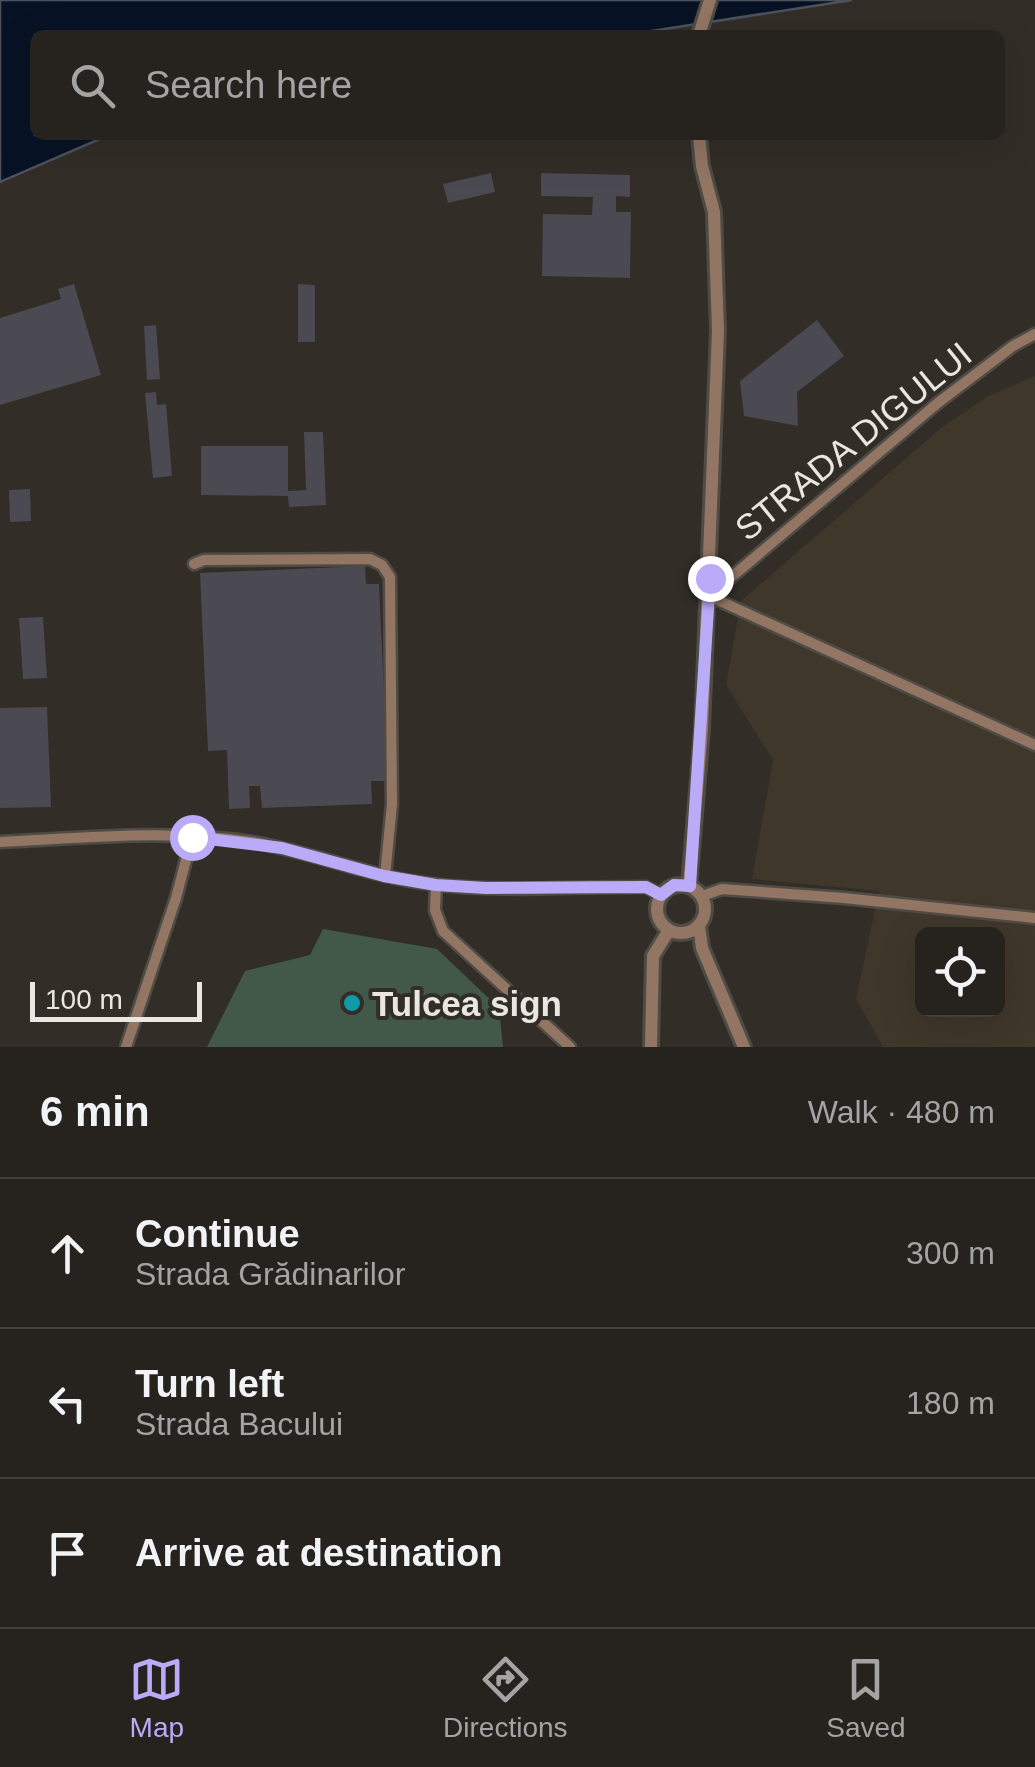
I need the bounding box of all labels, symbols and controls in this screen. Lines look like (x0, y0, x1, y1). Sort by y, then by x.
search box (30, 30, 1005, 140)
icon: search (65, 58, 120, 113)
text: Search here (145, 64, 352, 106)
street label: STRADA DIGULUI (727, 334, 979, 548)
route end (688, 556, 734, 602)
route start (170, 815, 216, 861)
map controls (915, 927, 1005, 1017)
button: locate (915, 927, 1005, 1017)
scale bar (30, 977, 202, 1021)
text: 100 m (45, 984, 123, 1015)
place label: Tulcea sign (372, 984, 562, 1023)
marker: Tulcea sign (341, 992, 363, 1014)
text: 6 min (40, 1088, 150, 1135)
text: Walk · 480 m (808, 1094, 995, 1130)
text: Continue (135, 1213, 300, 1255)
icon: ahead (40, 1226, 95, 1281)
text: 300 m (906, 1235, 995, 1271)
text: Strada Grădinarilor (135, 1256, 405, 1292)
text: Turn left (135, 1363, 284, 1405)
icon: left (40, 1376, 95, 1431)
text: 180 m (906, 1385, 995, 1421)
text: Strada Bacului (135, 1406, 343, 1442)
icon: arrive (40, 1526, 95, 1581)
text: Arrive at destination (135, 1532, 502, 1574)
tab: Map (129, 1652, 184, 1744)
tab: Directions (443, 1652, 568, 1744)
tab: Saved (826, 1652, 906, 1744)

